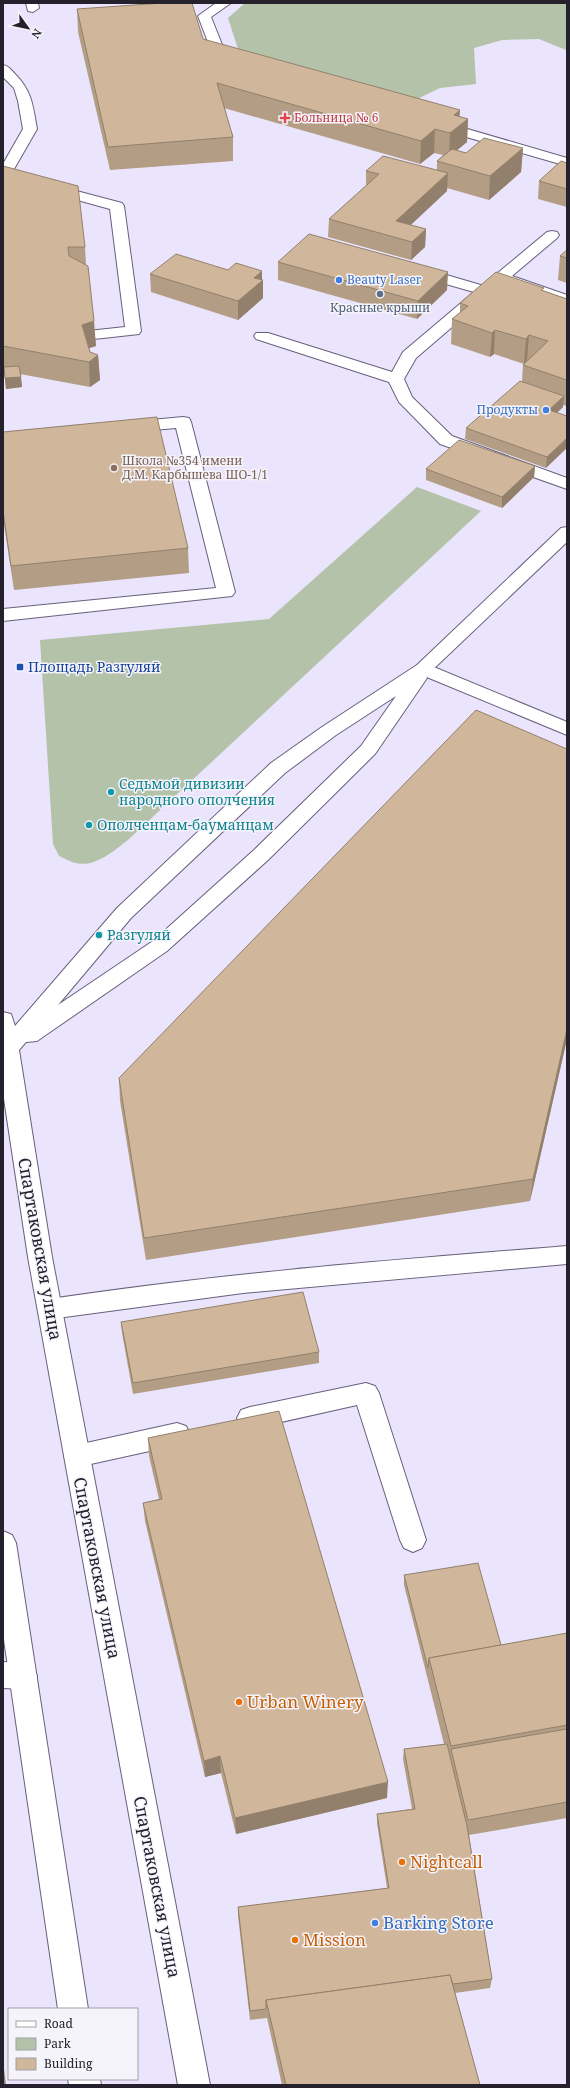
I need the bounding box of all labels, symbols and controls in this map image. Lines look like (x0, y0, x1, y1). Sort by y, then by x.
north arrow (8, 8, 48, 48)
text: N (28, 26, 45, 42)
place label: Больница № 6 (294, 109, 379, 126)
marker: Больница № 6 (279, 112, 291, 124)
place label: Beauty Laser (347, 271, 422, 288)
marker: Beauty Laser (334, 275, 344, 285)
marker: Красные крыши (375, 289, 385, 299)
place label: Красные крыши (330, 299, 430, 316)
place label: Продукты (476, 401, 538, 418)
marker: Продукты (541, 405, 551, 415)
place label: Школа №354 имени Д.М. Карбышева ШО-1/1 (122, 452, 268, 483)
marker: Школа №354 имени Д.М. Карбышева ШО-1/1 (109, 463, 119, 473)
place label: Площадь Разгуляй (28, 657, 160, 676)
marker: Площадь Разгуляй (15, 662, 25, 672)
place label: Седьмой дивизии народного ополчения (119, 774, 275, 809)
marker: Седьмой дивизии народного ополчения (106, 787, 116, 797)
place label: Ополченцам-бауманцам (97, 815, 274, 834)
marker: Ополченцам-бауманцам (84, 820, 94, 830)
place label: Разгуляй (107, 925, 171, 944)
marker: Разгуляй (94, 930, 104, 940)
street label: Спартаковская улица (13, 1156, 68, 1342)
street label: Спартаковская улица (69, 1475, 126, 1661)
place label: Urban Winery (247, 1690, 364, 1713)
marker: Urban Winery (234, 1697, 244, 1707)
street label: Спартаковская улица (129, 1794, 186, 1980)
place label: Nightcall (410, 1850, 484, 1873)
marker: Nightcall (397, 1857, 407, 1867)
place label: Barking Store (383, 1911, 494, 1934)
marker: Barking Store (370, 1918, 380, 1928)
place label: Mission (303, 1928, 366, 1951)
marker: Mission (290, 1935, 300, 1945)
legend (8, 2008, 138, 2080)
text: Road (44, 2015, 74, 2032)
text: Park (44, 2035, 72, 2052)
text: Building (44, 2055, 93, 2072)

